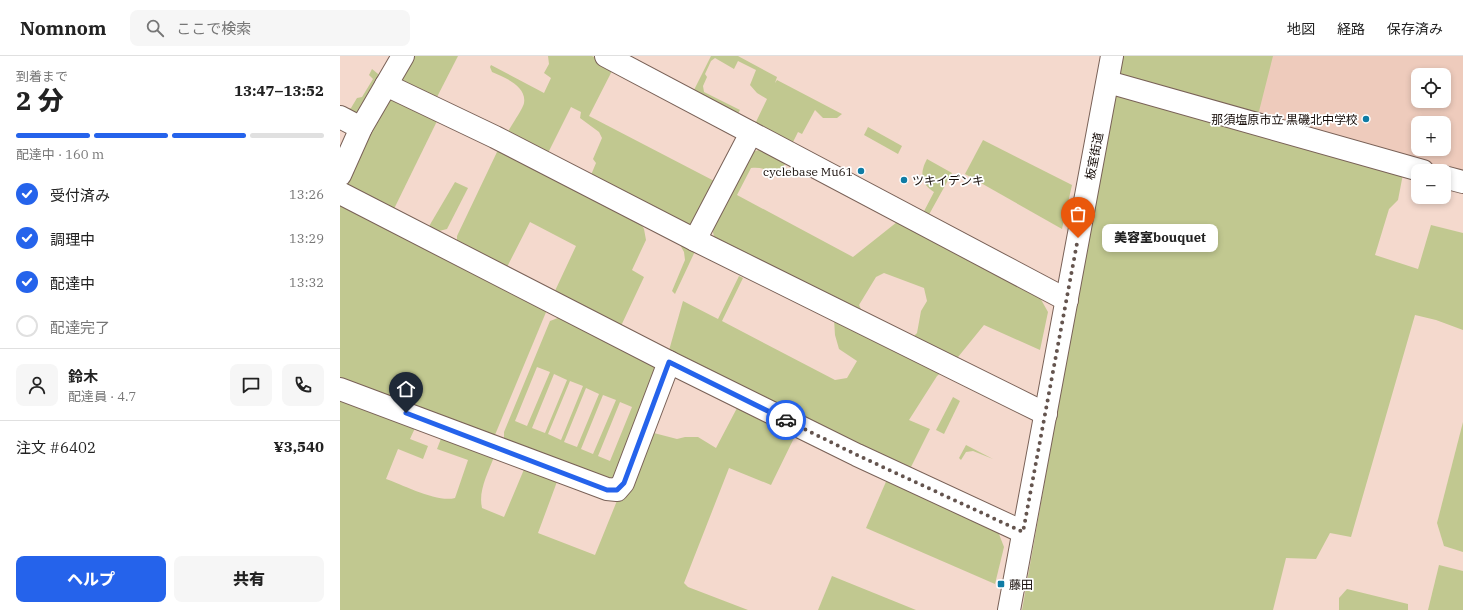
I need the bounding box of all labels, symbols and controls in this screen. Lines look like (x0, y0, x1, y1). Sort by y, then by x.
search box (130, 10, 410, 46)
text: Nomnom (20, 16, 106, 40)
icon: search (144, 17, 166, 39)
text: ここで検索 (176, 19, 251, 38)
text: 地図 (1287, 20, 1315, 38)
text: 経路 (1337, 20, 1365, 38)
text: 保存済み (1387, 20, 1443, 38)
text: 到着まで (16, 68, 68, 85)
map controls (1411, 68, 1451, 204)
button: locate (1411, 68, 1451, 108)
text: 13:47–13:52 (234, 81, 324, 100)
text: 2 分 (16, 83, 64, 117)
place label: 那須塩原市立 黒磯北中学校 (1211, 112, 1358, 127)
marker: 那須塩原市立 黒磯北中学校 (1361, 114, 1371, 124)
button: + (1411, 116, 1451, 156)
street label: 板室街道 (1082, 131, 1106, 181)
text: 配達中 · 160 m (16, 146, 104, 163)
place label: cyclebase Mu61 (763, 164, 853, 179)
button: − (1411, 164, 1451, 204)
marker: cyclebase Mu61 (856, 166, 866, 176)
place label: ツキイデンキ (912, 173, 984, 188)
marker: ツキイデンキ (899, 175, 909, 185)
icon: check (16, 183, 38, 205)
text: 受付済み (50, 186, 110, 205)
text: 13:26 (289, 186, 324, 203)
pin (1061, 197, 1095, 238)
icon: bag (1067, 203, 1089, 225)
callout: 美容室bouquet (1102, 224, 1218, 252)
icon: check (16, 227, 38, 249)
text: 美容室bouquet (1114, 229, 1206, 246)
text: 調理中 (50, 230, 95, 249)
text: 13:29 (289, 230, 324, 247)
icon: check (16, 271, 38, 293)
text: 配達中 (50, 274, 95, 293)
text: 13:32 (289, 274, 324, 291)
text: 配達完了 (50, 318, 110, 337)
button: person (16, 364, 58, 406)
button: chat (230, 364, 272, 406)
button: phone (282, 364, 324, 406)
text: 鈴木 (68, 367, 98, 386)
pin (389, 372, 423, 413)
icon: home (395, 378, 417, 400)
text: 配達員 · 4.7 (68, 388, 136, 405)
courier (766, 400, 806, 440)
icon: car (775, 409, 797, 431)
text: ¥3,540 (274, 437, 324, 456)
text: 注文 #6402 (16, 438, 96, 457)
button: ヘルプ (16, 556, 166, 602)
button: 共有 (174, 556, 324, 602)
place label: 藤田 (1009, 577, 1033, 592)
marker: 藤田 (996, 579, 1006, 589)

